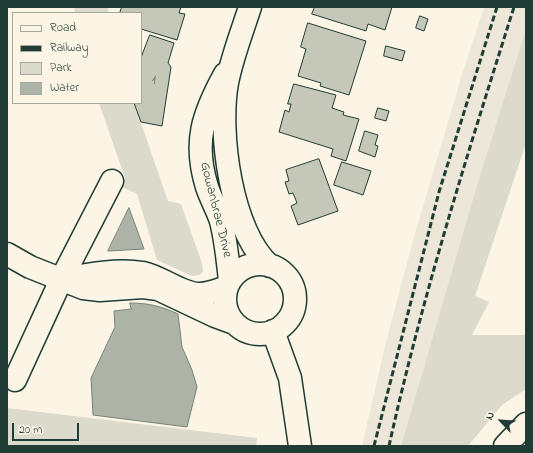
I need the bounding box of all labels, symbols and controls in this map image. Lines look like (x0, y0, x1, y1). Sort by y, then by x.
legend (12, 12, 142, 104)
text: Road (50, 19, 76, 37)
text: Railway (50, 39, 88, 57)
text: Park (50, 59, 72, 77)
house number: 1 (152, 74, 156, 88)
text: Water (50, 79, 79, 97)
street label: Gowanbrae Drive (195, 160, 235, 260)
north arrow (481, 401, 521, 441)
text: N (481, 409, 499, 423)
scale bar (14, 415, 81, 441)
text: 20 m (19, 421, 42, 439)

